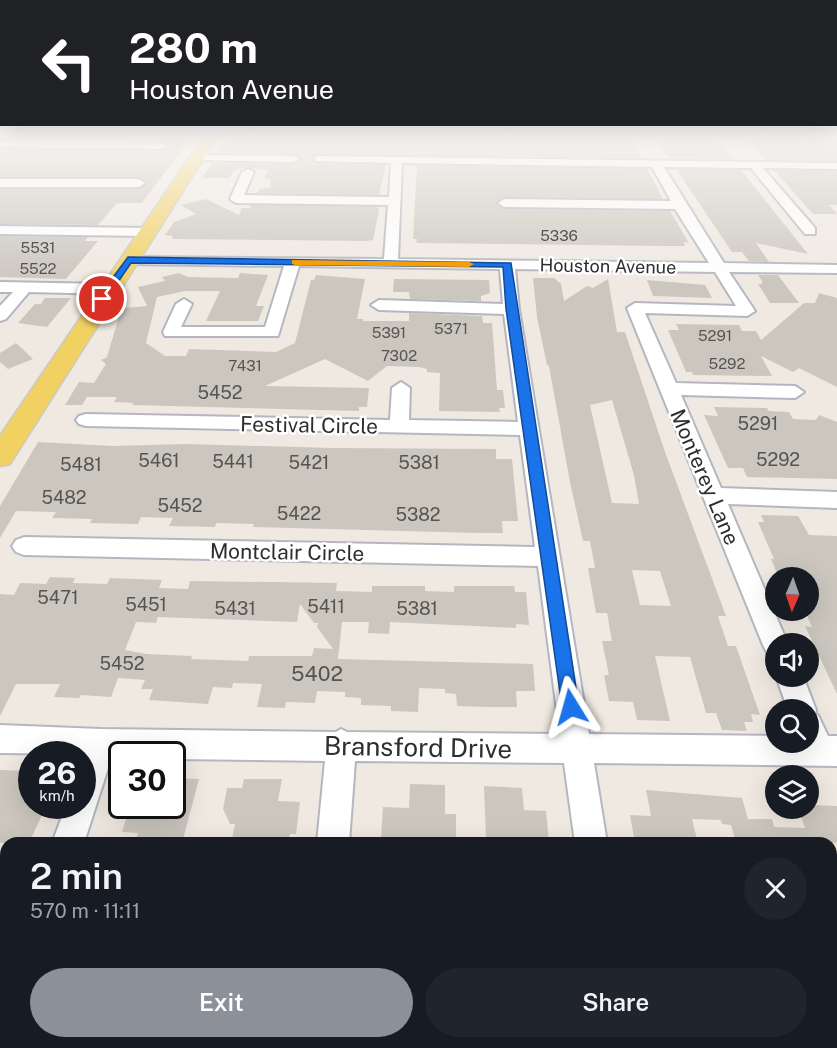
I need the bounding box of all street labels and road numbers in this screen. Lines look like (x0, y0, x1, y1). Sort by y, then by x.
street label: Houston Avenue (539, 254, 677, 278)
street label: Monterey Lane (665, 405, 745, 549)
street label: Festival Circle (240, 411, 378, 439)
street label: Montclair Circle (210, 538, 364, 566)
street label: Bransford Drive (324, 730, 512, 764)

